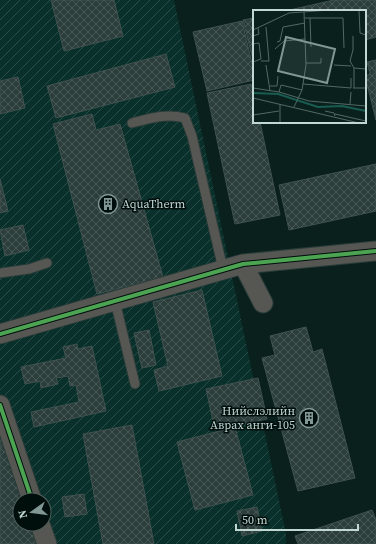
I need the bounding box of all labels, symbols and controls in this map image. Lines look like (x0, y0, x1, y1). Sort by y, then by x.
inset map (253, 10, 366, 123)
building icon: AquaTherm (97, 193, 119, 215)
place label: AquaTherm (122, 196, 186, 212)
place label: Нийслэлийн Аврах анги-105 (210, 403, 295, 433)
building icon: Нийслэлийн Аврах анги-105 (298, 407, 320, 429)
north arrow (12, 492, 52, 532)
scale bar (236, 506, 358, 532)
text: N (15, 509, 31, 520)
text: 50 m (242, 512, 268, 528)

